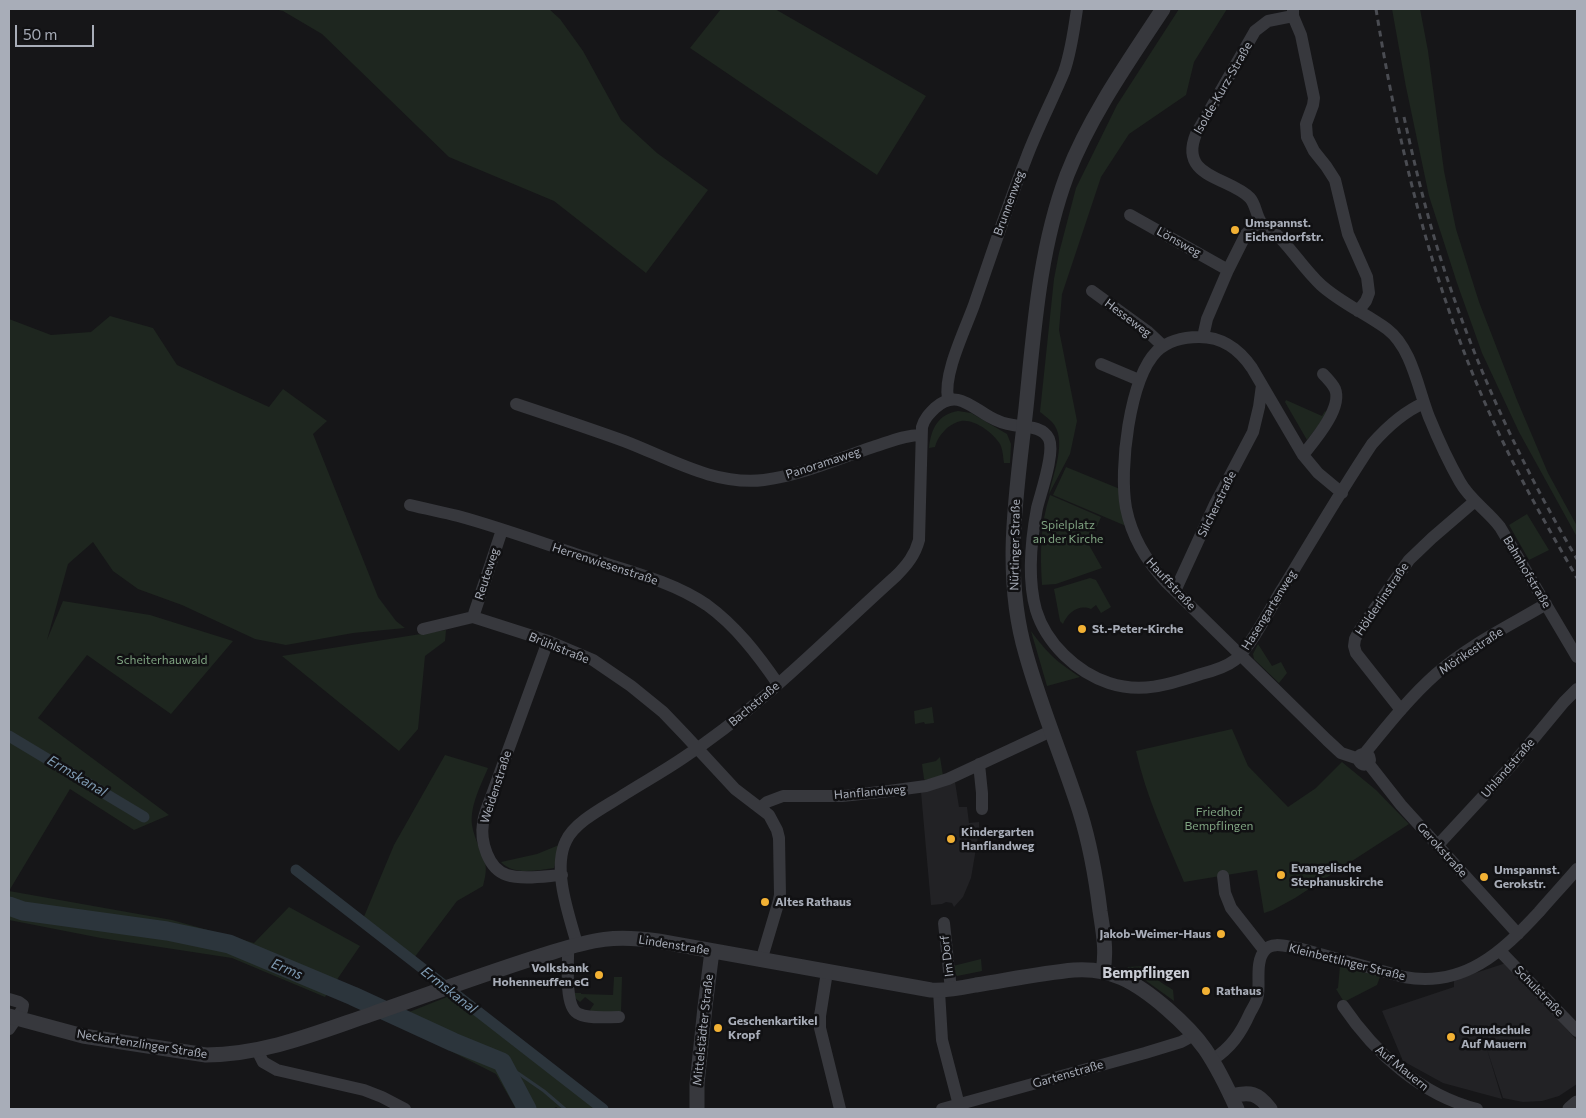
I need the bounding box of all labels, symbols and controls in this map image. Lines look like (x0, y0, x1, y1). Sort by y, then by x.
scale bar (18, 15, 96, 47)
text: 50 m (23, 25, 57, 43)
street label: Isolde-Kurz-Straße (1191, 39, 1255, 137)
street label: Brunnenweg (991, 168, 1027, 238)
place label: Umspannst. Eichendorfstr. (1245, 216, 1324, 244)
street label: Lönsweg (1154, 224, 1204, 260)
marker: Umspannst. Eichendorfstr. (1229, 224, 1241, 236)
street label: Hesseweg (1102, 296, 1154, 340)
street label: Panoramaweg (784, 444, 862, 482)
street label: Silcherstraße (1195, 469, 1239, 539)
street label: Nürtinger Straße (1007, 499, 1023, 591)
park label: Spielplatz an der Kirche (1033, 518, 1103, 546)
street label: Bahnhofstraße (1500, 533, 1554, 611)
street label: Herrenwiesenstraße (550, 540, 660, 588)
street label: Reuteweg (472, 546, 502, 602)
street label: Hauffstraße (1143, 555, 1199, 613)
street label: Hölderlinstraße (1352, 560, 1412, 638)
street label: Hasengartenweg (1239, 567, 1299, 653)
place label: St.-Peter-Kirche (1092, 622, 1183, 636)
marker: St.-Peter-Kirche (1076, 623, 1088, 635)
street label: Mörikestraße (1436, 624, 1506, 678)
street label: Brühlstraße (527, 629, 591, 667)
park label: Scheiterhauwald (117, 653, 207, 667)
street label: Bachstraße (726, 679, 782, 729)
street label: Uhlandstraße (1478, 735, 1538, 801)
street label: Weidenstraße (477, 749, 515, 825)
water label: Ermskanal (44, 752, 110, 800)
street label: Hanflandweg (833, 782, 907, 802)
park label: Friedhof Bempflingen (1185, 805, 1253, 833)
street label: Gerokstraße (1414, 820, 1470, 880)
place label: Kindergarten Hanflandweg (961, 825, 1034, 853)
marker: Kindergarten Hanflandweg (945, 833, 957, 845)
place label: Evangelische Stephanuskirche (1291, 861, 1383, 889)
place label: Umspannst. Gerokstr. (1494, 863, 1560, 891)
marker: Evangelische Stephanuskirche (1275, 869, 1287, 881)
marker: Umspannst. Gerokstr. (1478, 871, 1490, 883)
place label: Altes Rathaus (775, 895, 851, 909)
marker: Altes Rathaus (759, 896, 771, 908)
place label: Jakob-Weimer-Haus (1099, 927, 1211, 941)
marker: Jakob-Weimer-Haus (1215, 928, 1227, 940)
street label: Lindenstraße (637, 932, 711, 958)
street label: Im Dorf (937, 934, 957, 978)
street label: Kleinbettlinger Straße (1287, 941, 1407, 983)
water label: Erms (269, 955, 305, 983)
place label: Volksbank Hohenneuffen eG (493, 961, 589, 989)
water label: Ermskanal (418, 963, 480, 1017)
street label: Schulstraße (1511, 963, 1567, 1019)
district label: Bempflingen (1102, 964, 1190, 982)
marker: Volksbank Hohenneuffen eG (593, 969, 605, 981)
street label: Mittelstädter Straße (690, 974, 716, 1086)
place label: Rathaus (1216, 984, 1261, 998)
marker: Rathaus (1200, 985, 1212, 997)
place label: Geschenkartikel Kropf (728, 1014, 817, 1042)
marker: Geschenkartikel Kropf (712, 1022, 724, 1034)
place label: Grundschule Auf Mauern (1461, 1023, 1530, 1051)
street label: Neckartenzlinger Straße (76, 1027, 208, 1061)
marker: Grundschule Auf Mauern (1445, 1031, 1457, 1043)
street label: Auf Mauern (1373, 1042, 1431, 1094)
street label: Gartenstraße (1031, 1057, 1105, 1091)

